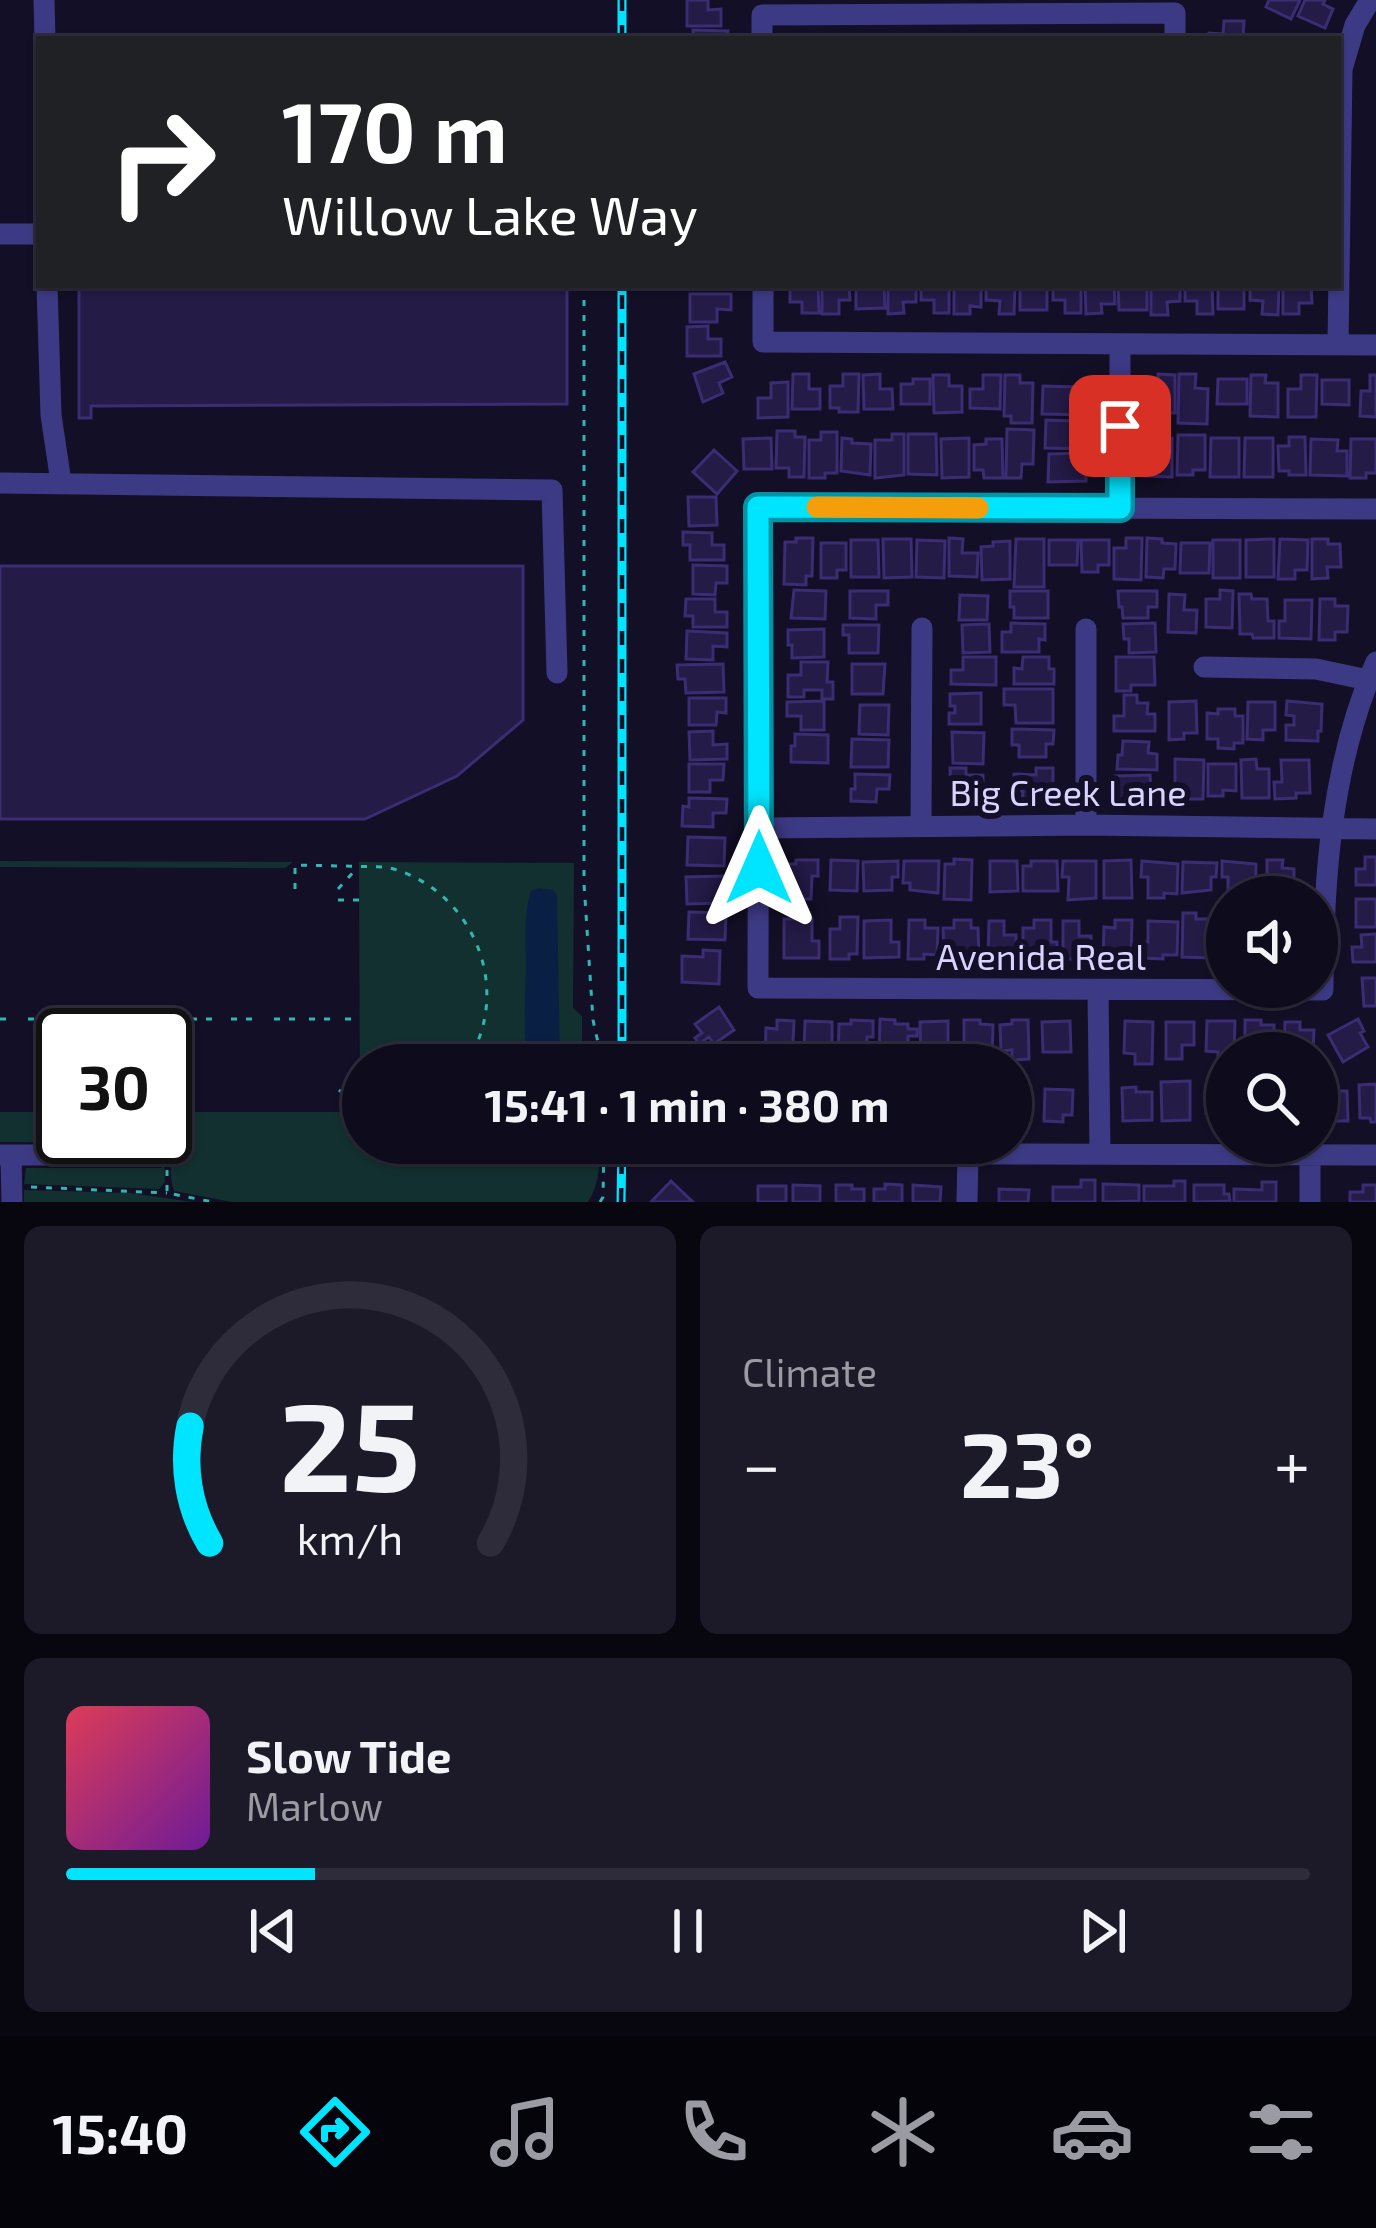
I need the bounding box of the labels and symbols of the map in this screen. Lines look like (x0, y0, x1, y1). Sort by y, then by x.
pin (1069, 375, 1171, 477)
street label: Big Creek Lane (949, 770, 1187, 813)
position arrow (696, 805, 822, 931)
street label: Avenida Real (936, 934, 1146, 977)
speed limit sign: 30 (36, 1008, 192, 1164)

